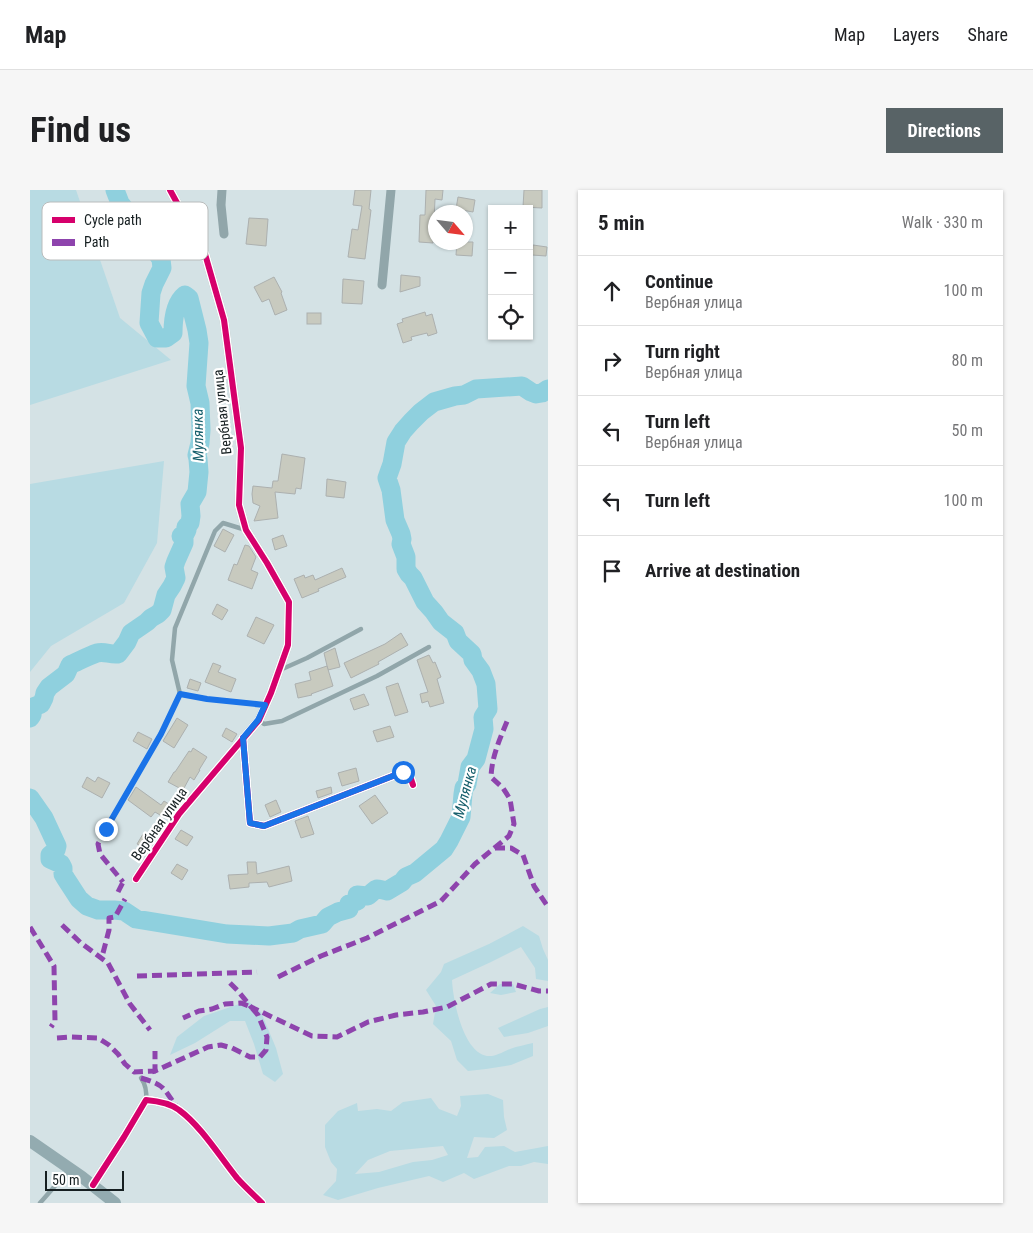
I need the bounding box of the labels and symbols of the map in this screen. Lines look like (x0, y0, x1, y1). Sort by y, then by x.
legend (42, 202, 208, 260)
north arrow (428, 205, 473, 250)
text: Cycle path (84, 212, 142, 228)
text: Path (84, 234, 109, 250)
street label: Вербная улица (210, 369, 234, 455)
water label: Мулянка (189, 409, 207, 461)
route start (392, 761, 415, 784)
water label: Мулянка (450, 764, 481, 820)
street label: Вербная улица (128, 784, 190, 864)
route end (95, 818, 118, 841)
scale bar (45, 1168, 124, 1191)

